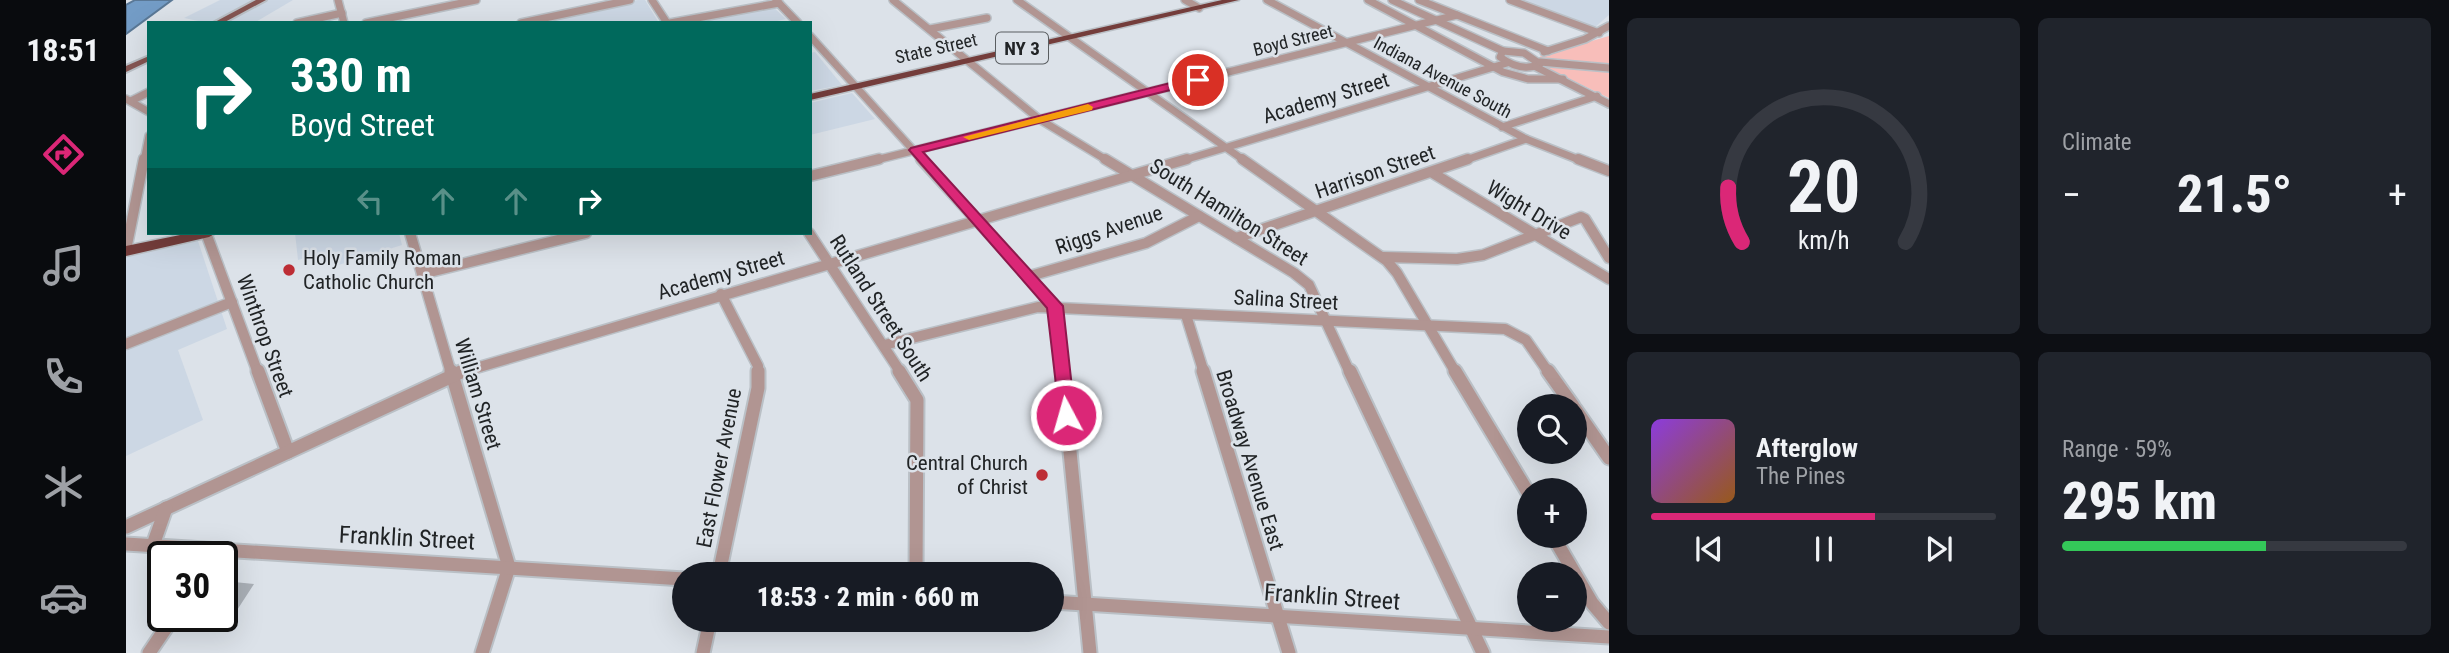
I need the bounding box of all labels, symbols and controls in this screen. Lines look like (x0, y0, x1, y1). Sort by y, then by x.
street label: Boyd Street (1251, 20, 1335, 60)
street label: State Street (893, 28, 979, 68)
text: 18:51 (26, 31, 100, 69)
road number: NY 3 (996, 32, 1048, 64)
street label: Indiana Avenue South (1370, 32, 1516, 122)
text: 330 m (290, 47, 412, 104)
icon: right (175, 49, 266, 140)
pin (1168, 50, 1228, 110)
icon: arrive (1179, 61, 1217, 99)
street label: Academy Street (1260, 67, 1392, 129)
text: Boyd Street (290, 106, 435, 144)
text: Climate (2062, 129, 2132, 156)
icon: directions (39, 130, 88, 179)
street label: Harrison Street (1312, 140, 1438, 204)
text: 20 (1787, 144, 1860, 230)
street label: South Hamilton Street (1145, 154, 1313, 270)
text: 21.5° (2177, 164, 2292, 225)
text: − (2062, 173, 2081, 217)
text: + (2388, 173, 2407, 217)
street label: Wight Drive (1482, 175, 1576, 245)
icon: left (351, 182, 389, 220)
icon: ahead (424, 182, 462, 220)
icon: ahead (497, 182, 535, 220)
icon: right (570, 182, 608, 220)
street label: Riggs Avenue (1052, 200, 1166, 260)
text: km/h (1798, 226, 1849, 255)
street label: Rutland Street South (825, 230, 937, 386)
icon: music (39, 241, 88, 290)
street label: Academy Street (655, 245, 787, 305)
place label: Holy Family Roman Catholic Church (303, 246, 462, 294)
marker: Holy Family Roman Catholic Church (281, 262, 297, 278)
street label: Winthrop Street (232, 272, 298, 400)
street label: Salina Street (1233, 285, 1339, 315)
street label: William Street (450, 335, 506, 453)
icon: phone (39, 352, 88, 401)
street label: Broadway Avenue East (1211, 367, 1289, 553)
position arrow (1029, 378, 1103, 452)
street label: East Flower Avenue (692, 386, 746, 550)
map controls (1517, 394, 1587, 632)
button: search (1517, 394, 1587, 464)
text: Afterglow (1756, 433, 1858, 463)
text: Range · 59% (2062, 436, 2172, 463)
place label: Central Church of Christ (906, 451, 1028, 499)
icon: climate (39, 462, 88, 511)
text: The Pines (1756, 463, 1846, 490)
marker: Central Church of Christ (1034, 467, 1050, 483)
text: 295 km (2062, 471, 2217, 532)
button: + (1517, 478, 1587, 548)
street label: Franklin Street (338, 520, 476, 556)
icon: previous (1690, 530, 1728, 568)
icon: pause (1805, 530, 1843, 568)
icon: next (1920, 530, 1958, 568)
speed limit sign: 30 (147, 541, 238, 632)
button: − (1517, 562, 1587, 632)
icon: car (39, 573, 88, 622)
street label: Franklin Street (1263, 578, 1401, 616)
text: 18:53 · 2 min · 660 m (757, 582, 979, 612)

